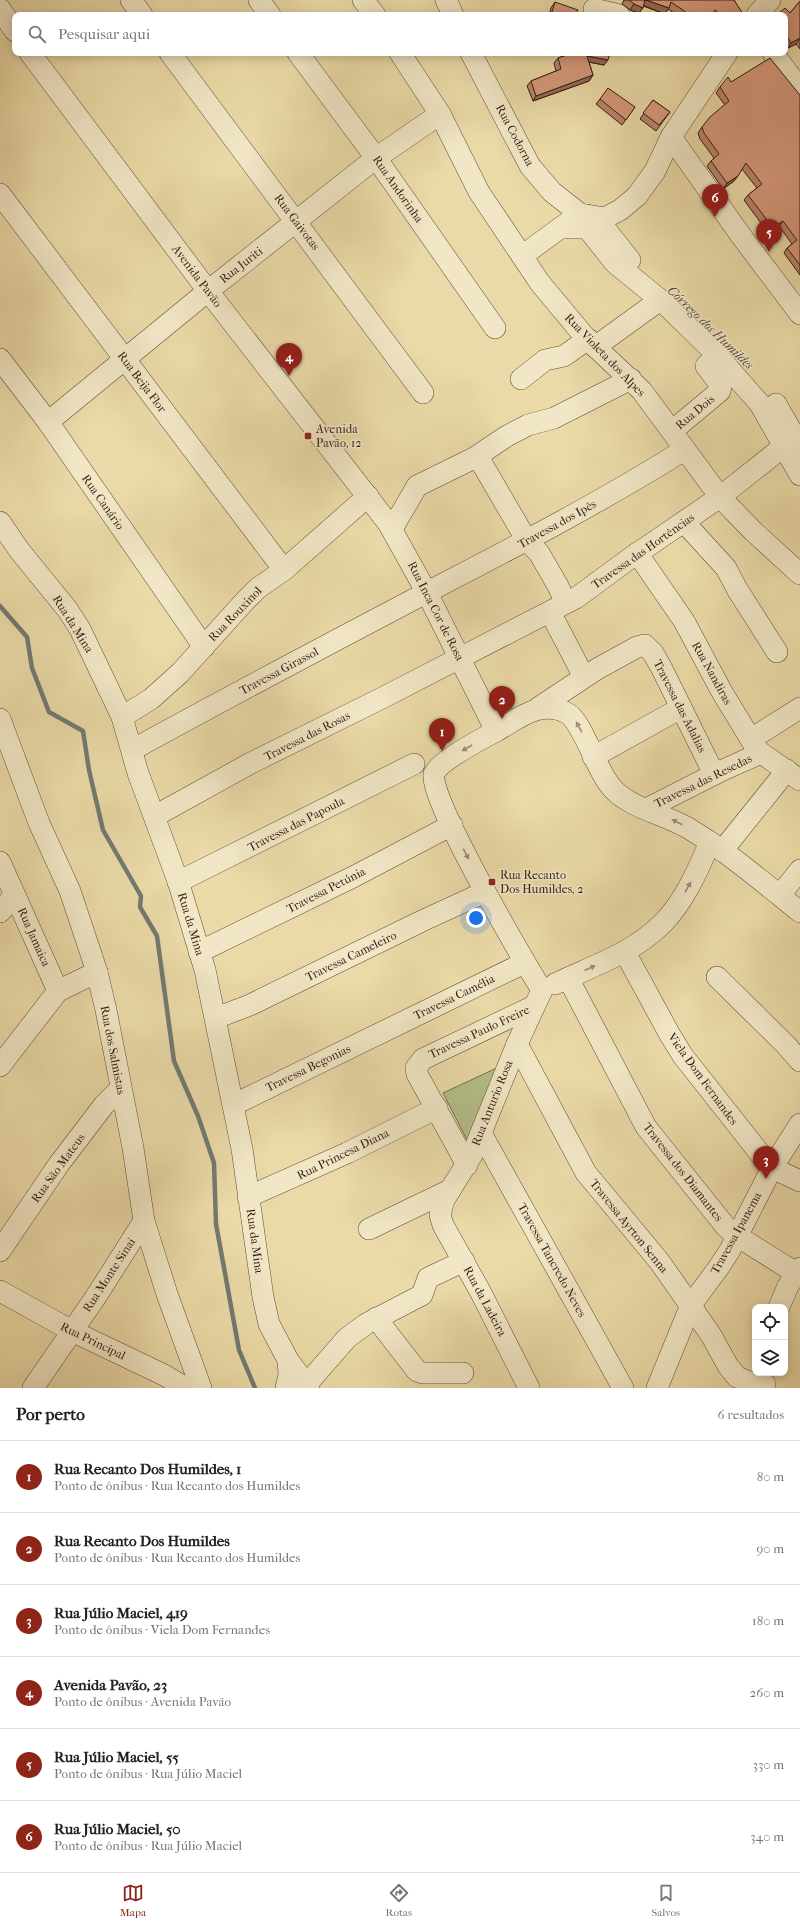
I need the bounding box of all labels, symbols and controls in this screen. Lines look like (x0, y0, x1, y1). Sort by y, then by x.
search box (12, 12, 788, 56)
icon: search (26, 23, 48, 45)
text: Pesquisar aqui (58, 25, 150, 43)
street label: Rua Codorna (493, 102, 537, 169)
street label: Rua Andorinha (370, 153, 427, 226)
pin: 6 (702, 184, 728, 217)
street label: Rua Gaivotas (271, 191, 323, 253)
pin: 5 (756, 219, 782, 252)
street label: Avenida Pavão (168, 241, 225, 310)
street label: Rua Juriti (217, 244, 266, 286)
water label: Córrego dos Humildes (665, 282, 757, 373)
street label: Rua Violeta dos Alpes (562, 311, 649, 400)
pin: 4 (276, 343, 302, 376)
street label: Rua Beija Flor (115, 349, 170, 416)
street label: Rua Dois (673, 391, 718, 432)
place label: Avenida Pavão, 12 (315, 422, 362, 450)
marker: Avenida Pavão, 12 (303, 431, 313, 441)
street label: Rua Canário (79, 472, 127, 532)
street label: Travessa dos Ipês (515, 496, 599, 551)
street label: Travessa das Hortências (589, 510, 697, 592)
street label: Rua Inca Cor de Rosa (405, 559, 467, 664)
street label: Rua Rouxinol (205, 583, 265, 644)
street label: Rua da Mina (50, 593, 96, 656)
street label: Rua Nandiras (689, 639, 735, 707)
street label: Travessa Girassol (237, 644, 321, 698)
street label: Travessa das Adalias (651, 657, 710, 755)
pin: 2 (489, 686, 515, 719)
street label: Travessa das Rosas (262, 708, 353, 764)
pin: 1 (429, 718, 455, 751)
one-way arrow (575, 721, 582, 732)
one-way arrow (461, 745, 473, 752)
street label: Travessa das Resedas (652, 751, 755, 811)
street label: Travessa das Papoula (245, 793, 347, 854)
one-way arrow (671, 819, 683, 825)
one-way arrow (463, 848, 469, 860)
street label: Travessa Petúnia (284, 864, 368, 916)
place label: Rua Recanto Dos Humildes, 2 (500, 868, 583, 896)
marker: Rua Recanto Dos Humildes, 2 (487, 877, 497, 887)
one-way arrow (684, 881, 691, 893)
street label: Rua da Mina (175, 891, 207, 958)
street label: Rua Jamaica (15, 905, 53, 969)
your location (466, 908, 486, 928)
street label: Travessa Cameleiro (303, 928, 399, 984)
one-way arrow (585, 965, 596, 971)
street label: Travessa Camélia (411, 971, 497, 1023)
street label: Travessa Paulo Freire (426, 1002, 532, 1062)
street label: Rua dos Salmistas (98, 1004, 129, 1096)
street label: Viela Dom Fernandes (664, 1030, 741, 1128)
street label: Travessa Begonias (263, 1041, 353, 1095)
street label: Rua Anturio Rosa (468, 1058, 516, 1148)
street label: Travessa dos Diamantes (640, 1120, 726, 1225)
street label: Rua Princesa Diana (295, 1125, 392, 1182)
street label: Rua São Mateus (28, 1130, 88, 1205)
pin: 3 (753, 1146, 779, 1179)
street label: Travessa Ayrton Senna (587, 1176, 671, 1276)
street label: Travessa Ipanema (708, 1189, 765, 1276)
street label: Travessa Tancredo Neves (515, 1201, 589, 1320)
street label: Rua da Mina (244, 1208, 267, 1275)
street label: Rua Monte Sinai (80, 1235, 138, 1315)
street label: Rua da Ladeira (461, 1263, 510, 1339)
map controls (752, 1304, 788, 1376)
button: locate (752, 1304, 788, 1340)
street label: Rua Principal (58, 1319, 128, 1363)
button: layers (752, 1340, 788, 1376)
text: Por perto (16, 1404, 85, 1424)
text: 6 resultados (717, 1407, 784, 1422)
text: Rua Recanto Dos Humildes, 1 (54, 1460, 241, 1478)
text: 1 (27, 1469, 31, 1484)
text: 80 m (757, 1469, 784, 1484)
text: Ponto de ônibus · Rua Recanto dos Humildes (54, 1478, 300, 1493)
text: Rua Recanto Dos Humildes (54, 1532, 230, 1550)
text: 2 (26, 1541, 32, 1556)
text: 90 m (756, 1541, 784, 1556)
text: Ponto de ônibus · Rua Recanto dos Humildes (54, 1550, 300, 1565)
text: Rua Júlio Maciel, 419 (54, 1604, 188, 1622)
text: 3 (26, 1613, 32, 1628)
text: 180 m (752, 1613, 784, 1628)
text: Ponto de ônibus · Viela Dom Fernandes (54, 1622, 270, 1637)
text: Avenida Pavão, 23 (54, 1676, 167, 1694)
text: 4 (25, 1685, 33, 1700)
text: 260 m (750, 1685, 784, 1700)
text: Ponto de ônibus · Avenida Pavão (54, 1694, 231, 1709)
text: Rua Júlio Maciel, 55 (54, 1748, 179, 1766)
text: 5 (26, 1757, 32, 1772)
text: 330 m (753, 1757, 784, 1772)
text: Ponto de ônibus · Rua Júlio Maciel (54, 1766, 242, 1781)
text: Rua Júlio Maciel, 50 (54, 1820, 181, 1838)
text: 6 (25, 1829, 33, 1844)
text: 340 m (750, 1829, 784, 1844)
text: Ponto de ônibus · Rua Júlio Maciel (54, 1838, 242, 1853)
tab: Mapa (120, 1882, 146, 1919)
tab: Rotas (386, 1882, 412, 1919)
tab: Salvos (652, 1882, 680, 1919)

